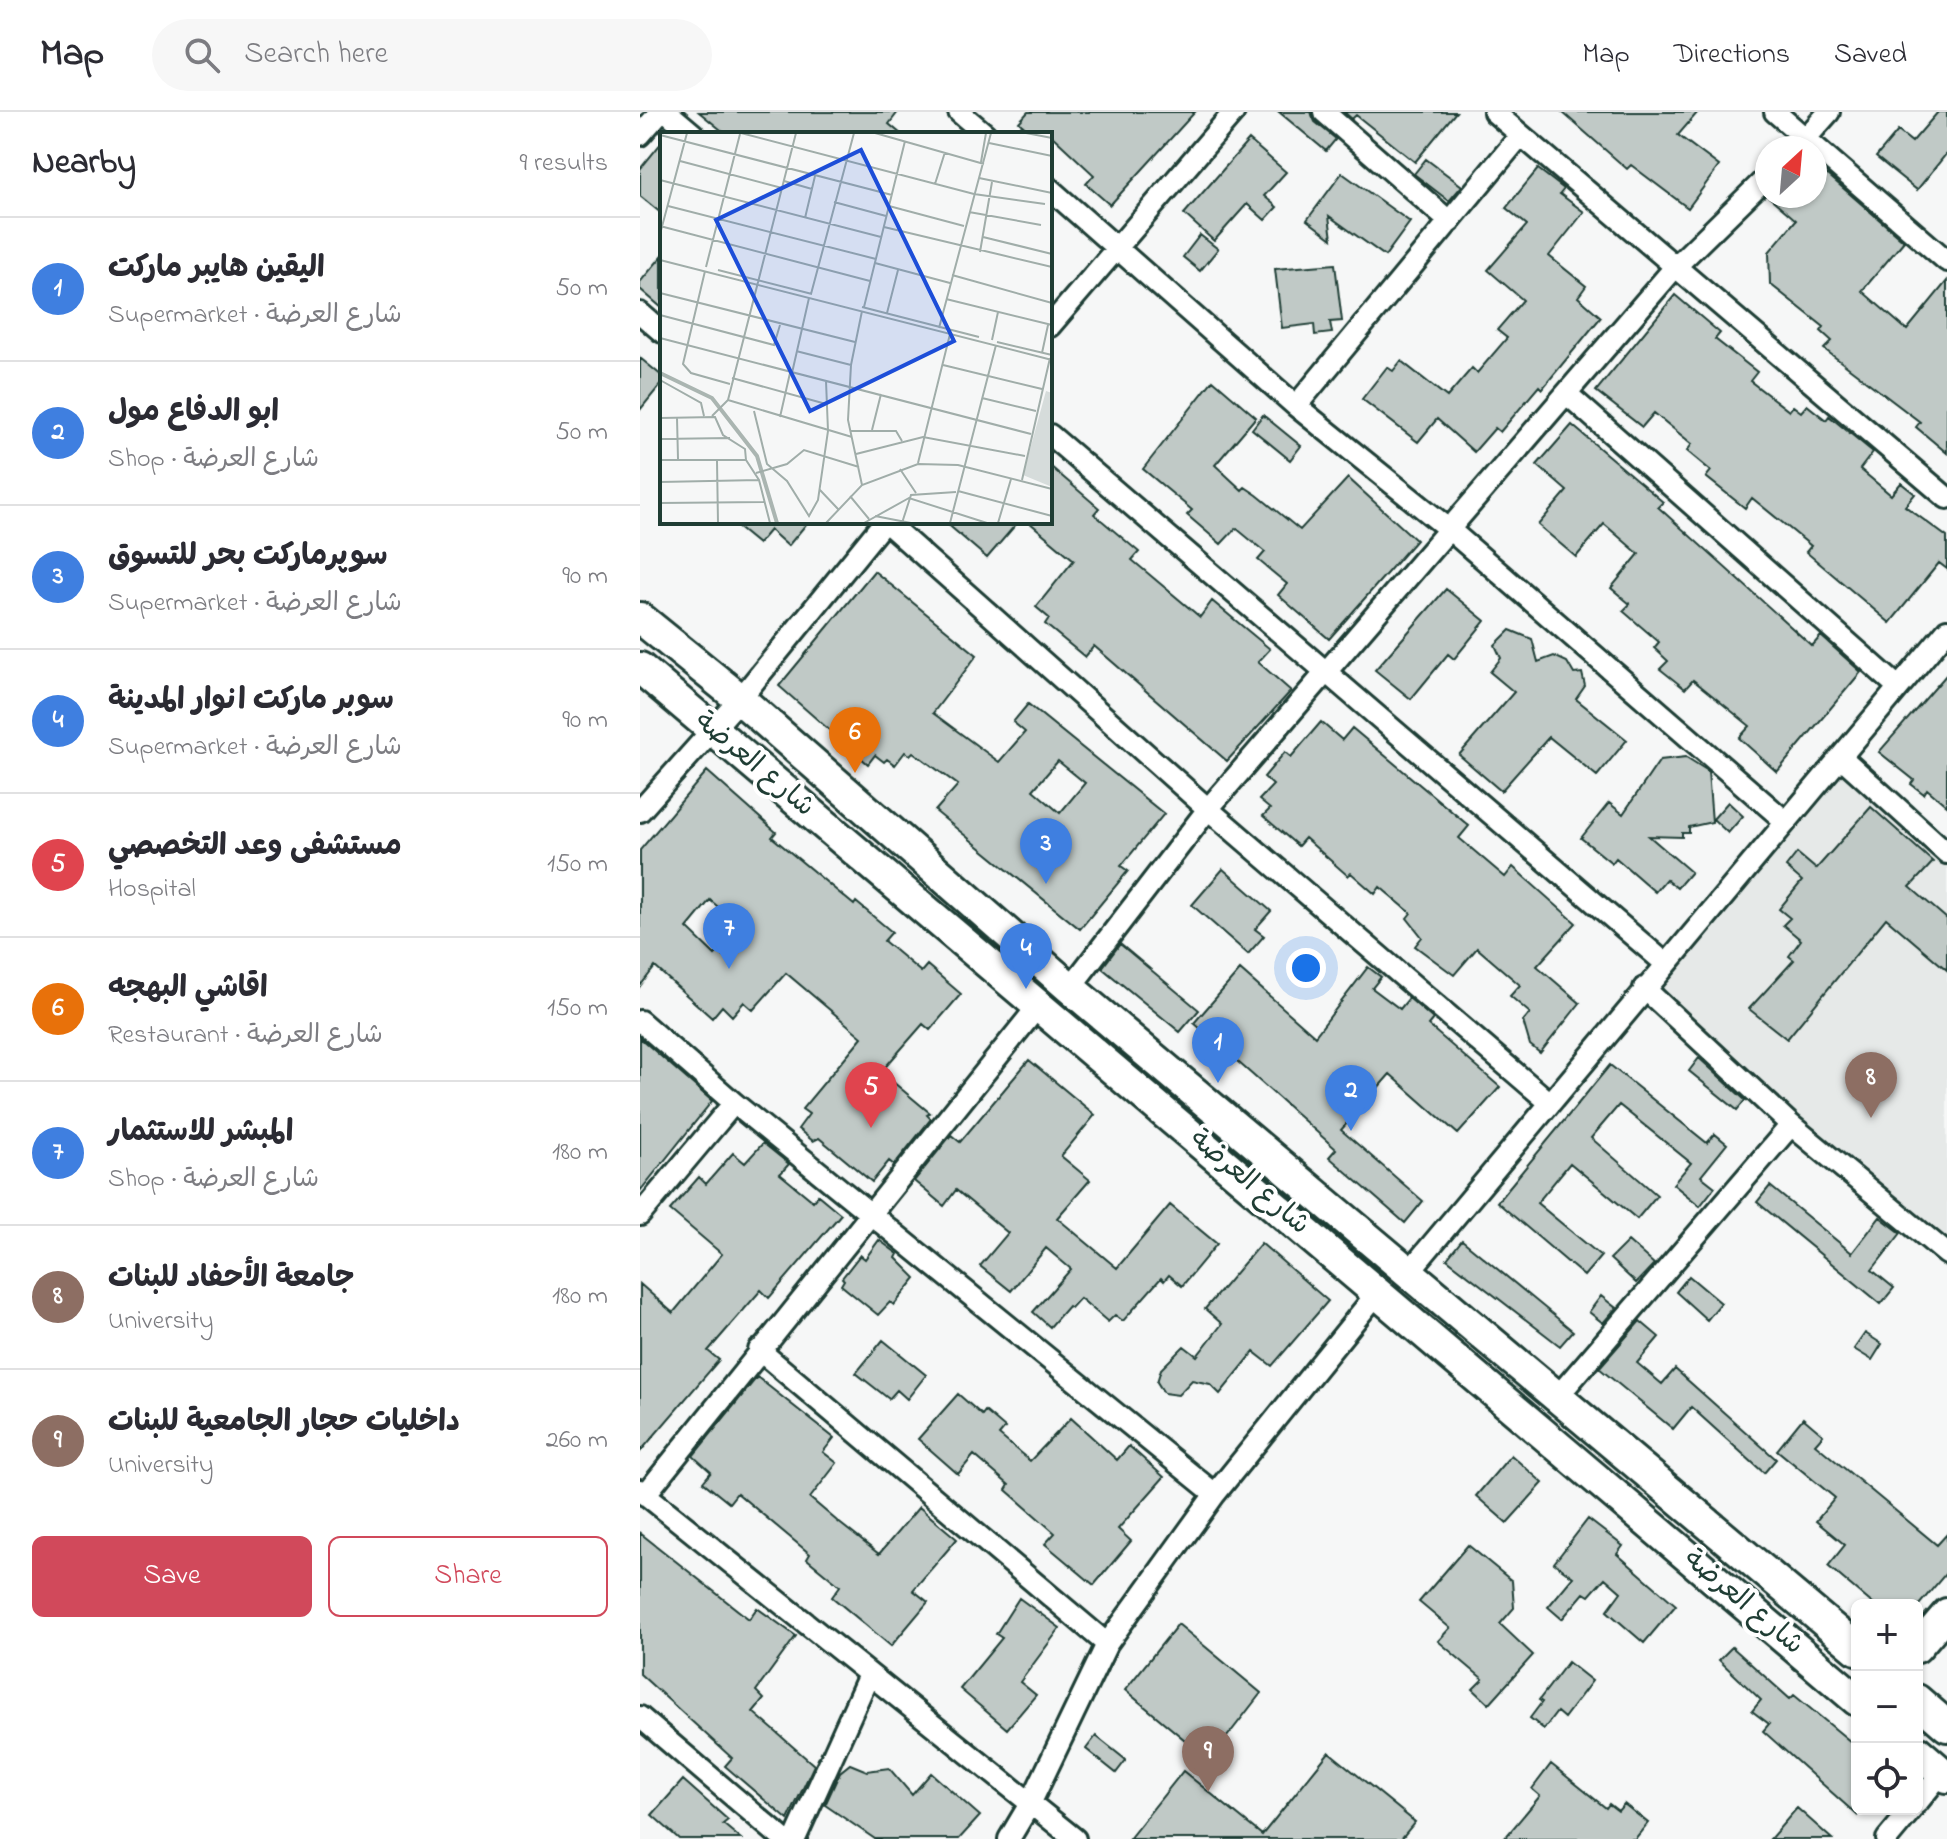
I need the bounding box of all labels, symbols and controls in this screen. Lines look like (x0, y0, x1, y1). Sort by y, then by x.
search box (152, 19, 712, 91)
text: Map (40, 27, 104, 83)
icon: search (180, 33, 224, 77)
text: Search here (244, 33, 388, 77)
text: Map (1582, 35, 1630, 76)
text: Directions (1674, 35, 1790, 76)
text: Saved (1834, 35, 1907, 76)
inset map (660, 132, 1052, 524)
north arrow (1755, 136, 1827, 208)
text: Nearby (32, 139, 136, 189)
text: 9 results (520, 145, 608, 183)
text: اليقين هايبر ماركت (108, 247, 325, 291)
text: 1 (54, 270, 62, 308)
text: 50 m (555, 270, 608, 308)
text: Supermarket · شارع العرضة (108, 297, 402, 335)
text: ابو الدفاع مول (108, 391, 279, 435)
text: 2 (52, 414, 64, 452)
text: 50 m (555, 414, 608, 452)
text: Shop · شارع العرضة (108, 441, 319, 479)
text: سوپرمارکت بحر للتسوق (108, 535, 388, 579)
text: 3 (53, 558, 63, 596)
text: 90 m (562, 558, 608, 596)
text: Supermarket · شارع العرضة (108, 585, 402, 623)
text: سوبر ماركت انوار المدينة (108, 679, 394, 723)
text: 4 (53, 702, 63, 740)
text: 90 m (562, 702, 608, 740)
street label: شارع العرضة (685, 702, 823, 828)
pin: 6 (829, 707, 881, 773)
text: Supermarket · شارع العرضة (108, 729, 402, 767)
pin: 3 (1020, 818, 1072, 884)
text: مستشفى وعد التخصصي (108, 825, 402, 869)
text: 5 (51, 846, 65, 884)
text: 150 m (547, 846, 608, 884)
text: Hospital (108, 871, 196, 909)
pin: 7 (703, 903, 755, 969)
pin: 4 (1000, 923, 1052, 989)
your location (1286, 948, 1326, 988)
text: اقاشي البهجه (108, 967, 268, 1011)
text: 6 (52, 990, 64, 1028)
text: 150 m (547, 990, 608, 1028)
text: Restaurant · شارع العرضة (108, 1017, 383, 1055)
pin: 1 (1192, 1017, 1244, 1083)
pin: 8 (1845, 1052, 1897, 1118)
pin: 5 (845, 1062, 897, 1128)
pin: 2 (1325, 1065, 1377, 1131)
text: المبشر للاستثمار (108, 1111, 293, 1155)
street label: شارع العرضة (1180, 1120, 1318, 1246)
text: 7 (53, 1134, 63, 1172)
text: 180 m (552, 1134, 608, 1172)
text: Shop · شارع العرضة (108, 1161, 319, 1199)
text: جامعة الأحفاد للبنات (108, 1257, 354, 1301)
text: 8 (53, 1278, 63, 1316)
text: 180 m (552, 1278, 608, 1316)
text: University (108, 1303, 214, 1341)
text: داخليات حجار الجامعية للبنات (108, 1401, 460, 1445)
text: 9 (54, 1422, 62, 1460)
text: 260 m (546, 1422, 608, 1460)
text: University (108, 1447, 214, 1485)
button: Save (32, 1536, 312, 1617)
button: Share (328, 1536, 608, 1617)
street label: شارع العرضة (1674, 1540, 1812, 1666)
map controls (1851, 1599, 1923, 1815)
button: + (1851, 1599, 1923, 1671)
button: − (1851, 1671, 1923, 1743)
pin: 9 (1182, 1726, 1234, 1792)
button: locate (1851, 1743, 1923, 1815)

